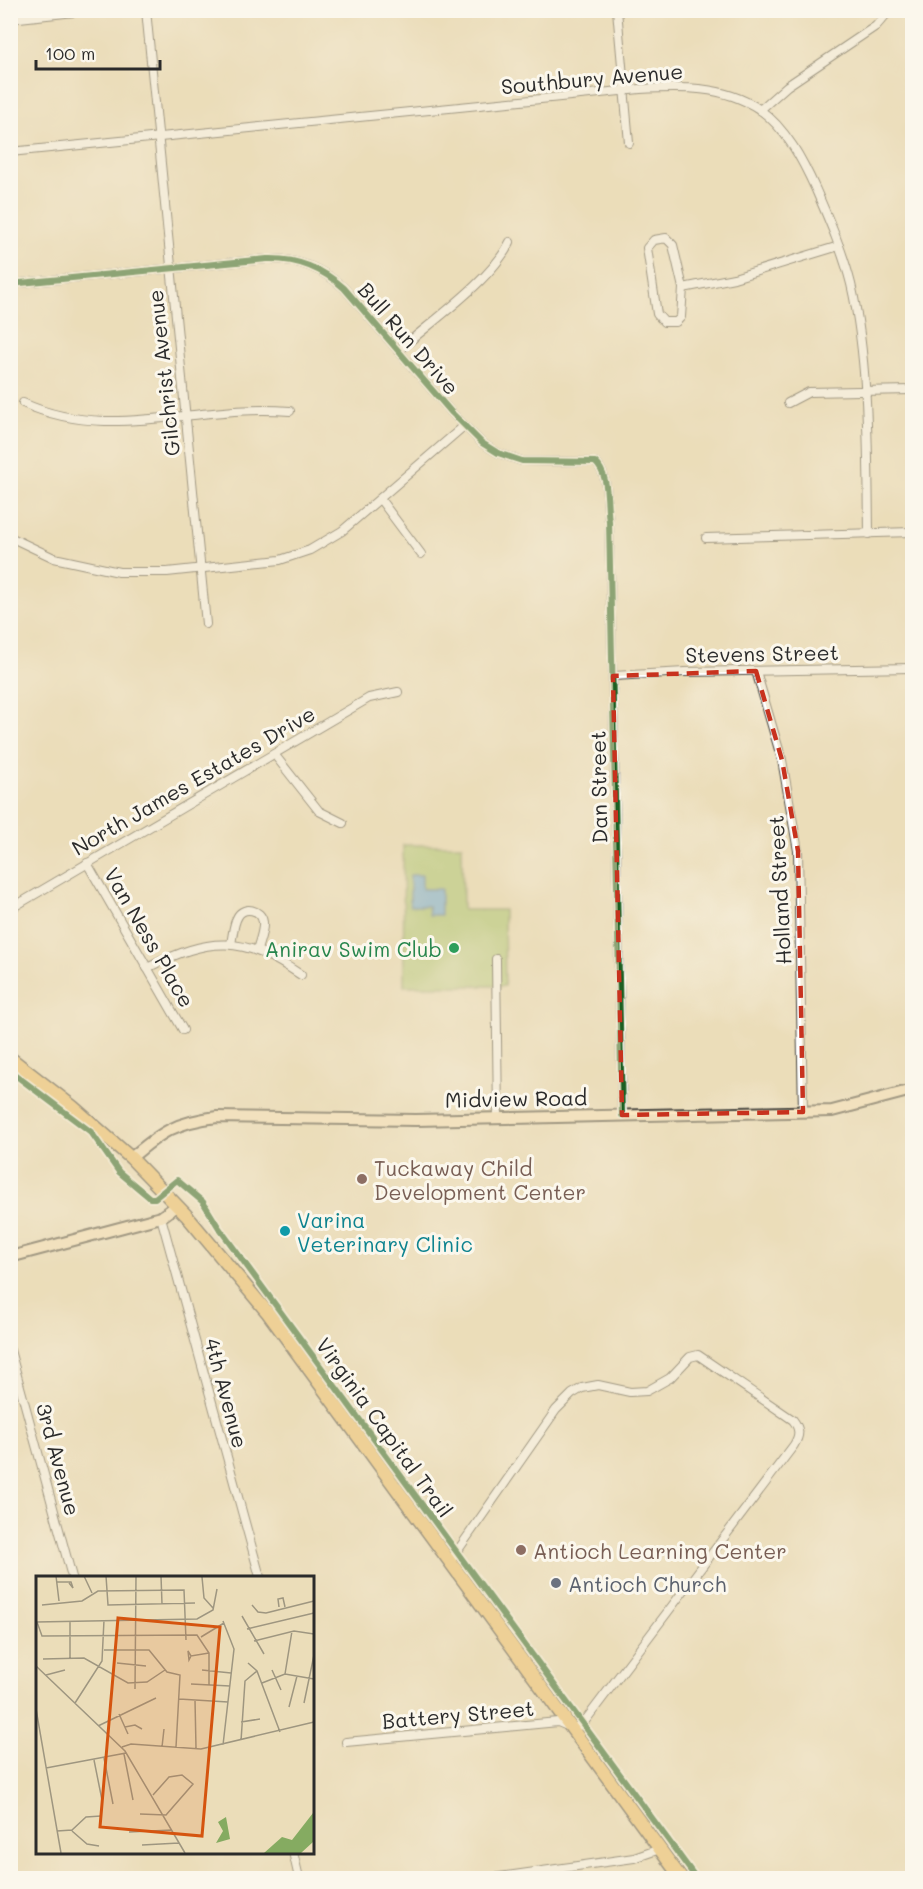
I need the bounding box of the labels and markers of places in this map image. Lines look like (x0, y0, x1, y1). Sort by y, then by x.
place label: Anirav Swim Club (265, 935, 442, 962)
marker: Anirav Swim Club (447, 941, 461, 955)
place label: Tuckaway Child Development Center (374, 1154, 586, 1205)
marker: Tuckaway Child Development Center (355, 1172, 369, 1186)
place label: Varina Veterinary Clinic (297, 1206, 473, 1257)
marker: Varina Veterinary Clinic (278, 1224, 292, 1238)
place label: Antioch Learning Center (533, 1537, 787, 1564)
marker: Antioch Learning Center (514, 1543, 528, 1557)
place label: Antioch Church (568, 1570, 726, 1597)
marker: Antioch Church (549, 1576, 563, 1590)

